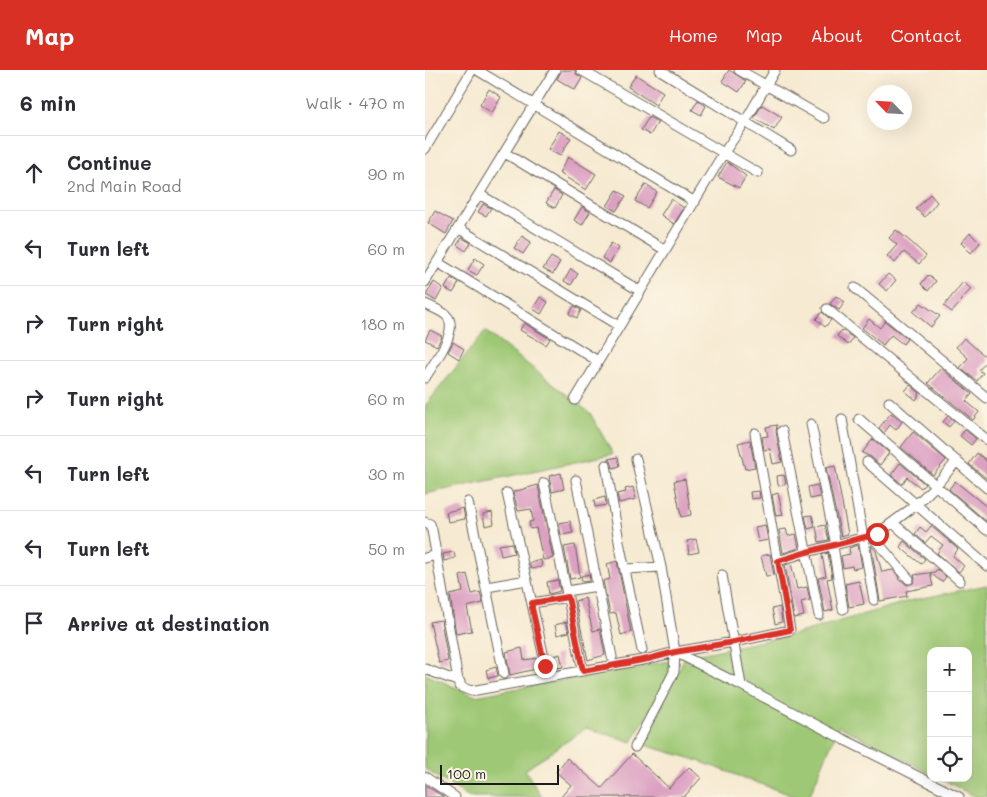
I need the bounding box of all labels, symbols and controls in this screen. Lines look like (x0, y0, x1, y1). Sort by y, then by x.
text: Map (25, 20, 74, 51)
text: Home (669, 23, 718, 47)
text: Map (746, 23, 782, 47)
text: About (810, 23, 863, 47)
text: Contact (891, 23, 962, 47)
north arrow (867, 85, 912, 130)
text: 6 min (20, 89, 76, 116)
text: Walk · 470 m (305, 92, 405, 113)
text: Continue (67, 150, 152, 175)
icon: ahead (20, 159, 48, 187)
text: 90 m (368, 163, 405, 184)
text: 2nd Main Road (67, 175, 182, 196)
icon: left (20, 234, 48, 262)
text: Turn left (67, 236, 150, 261)
text: 60 m (368, 238, 405, 259)
icon: right (20, 309, 48, 337)
text: Turn right (67, 311, 164, 336)
text: 180 m (360, 313, 405, 334)
icon: right (20, 384, 48, 412)
text: Turn right (67, 386, 164, 411)
text: 60 m (368, 388, 405, 409)
icon: left (20, 459, 48, 487)
text: Turn left (67, 461, 150, 486)
text: 30 m (368, 463, 405, 484)
route start (866, 523, 889, 546)
icon: left (20, 534, 48, 562)
text: Turn left (67, 536, 150, 561)
text: 50 m (368, 538, 405, 559)
icon: arrive (20, 609, 48, 637)
text: Arrive at destination (67, 611, 270, 636)
map controls (927, 647, 972, 782)
button: + (927, 647, 972, 692)
route end (534, 655, 557, 678)
button: − (927, 692, 972, 737)
button: locate (927, 737, 972, 782)
scale bar (440, 762, 559, 785)
text: 100 m (447, 764, 486, 783)

